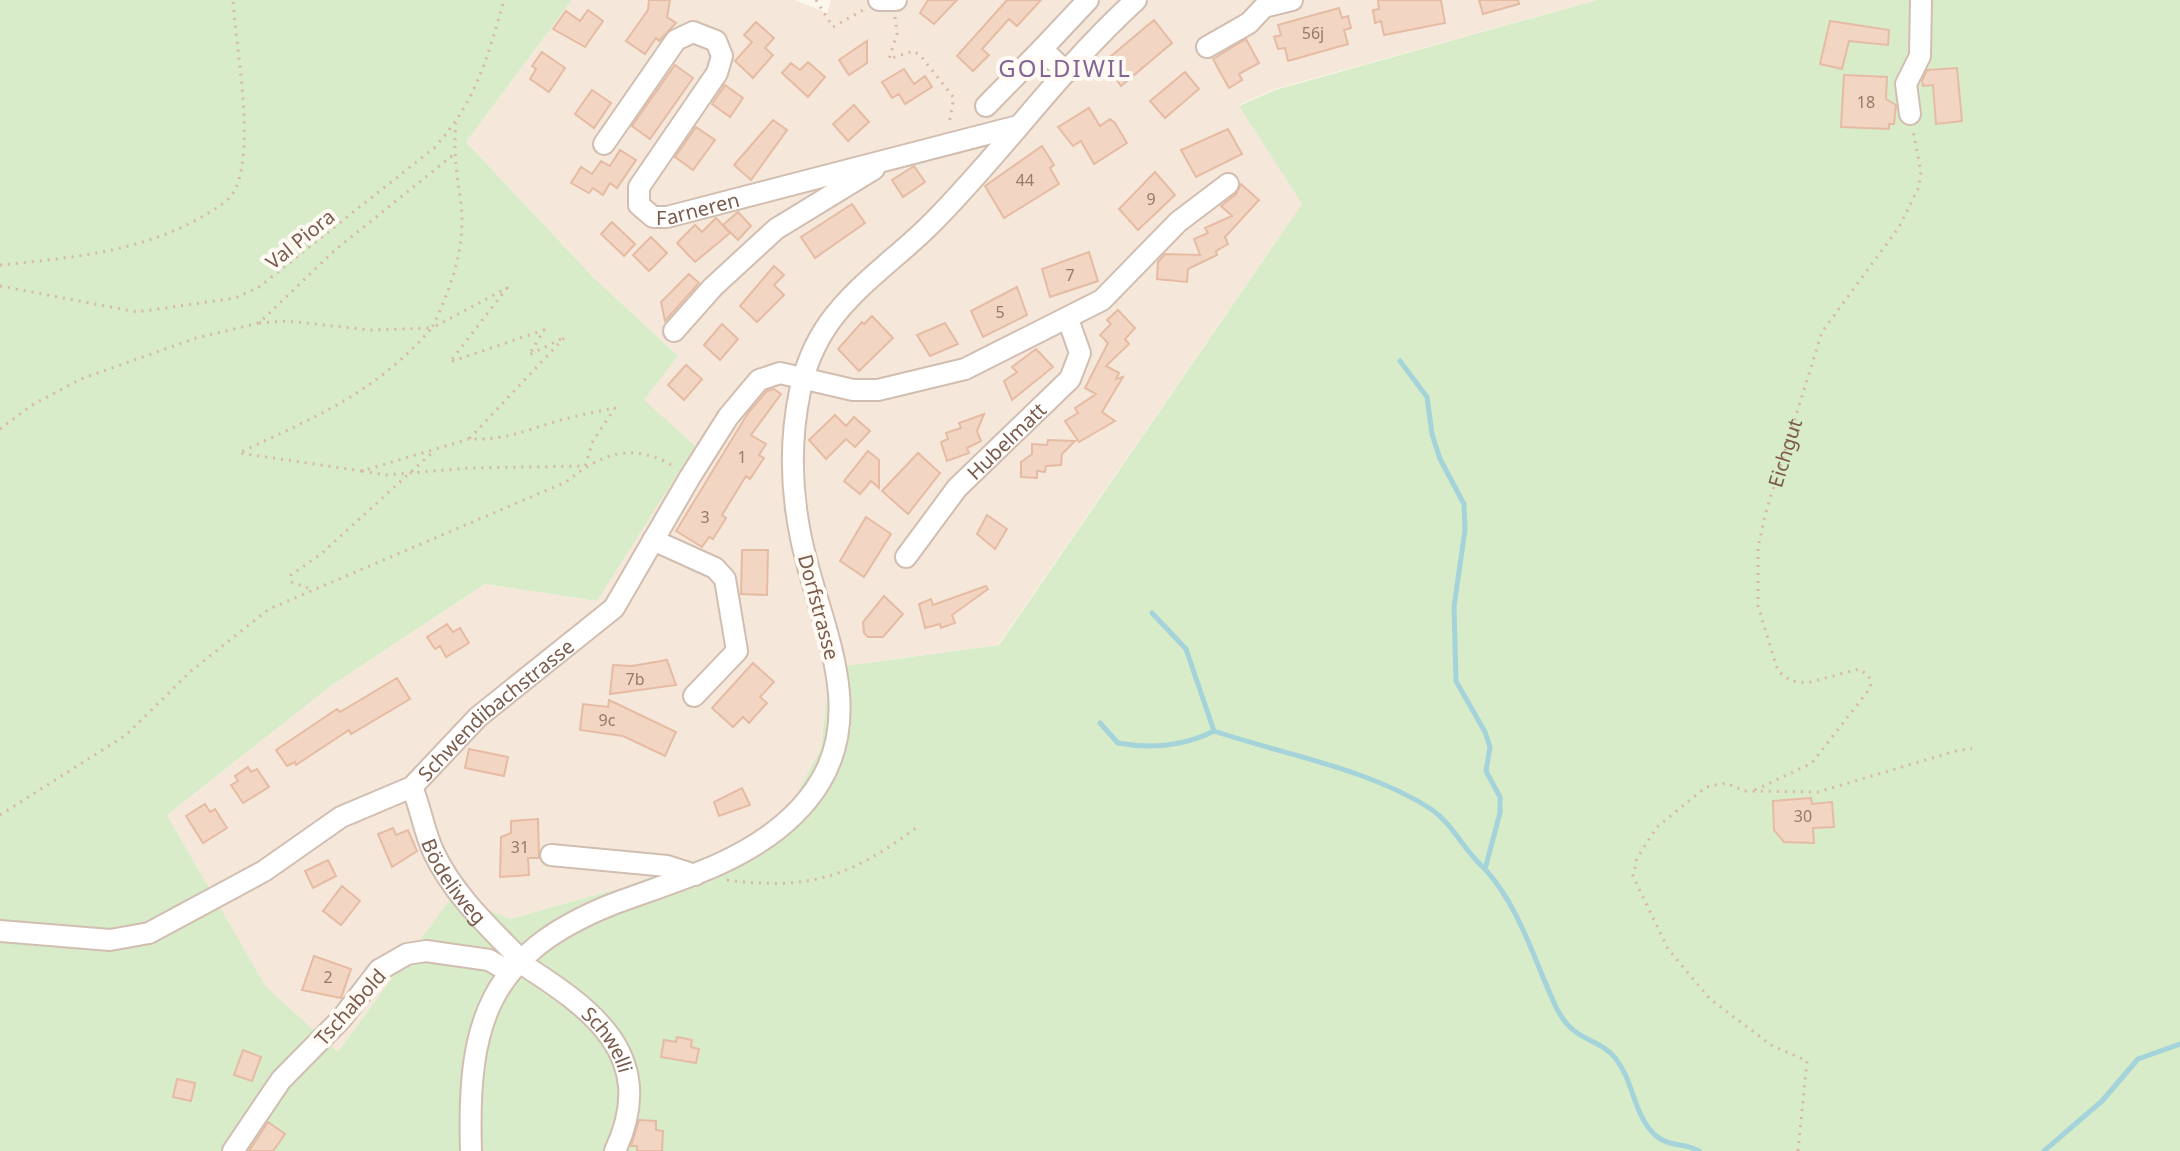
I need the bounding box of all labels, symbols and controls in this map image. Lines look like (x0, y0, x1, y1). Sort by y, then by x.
house number: 56j (1302, 22, 1324, 44)
district label: GOLDIWIL (998, 51, 1132, 84)
house number: 18 (1857, 91, 1875, 113)
house number: 44 (1016, 169, 1034, 191)
street label: Farneren (656, 185, 742, 231)
house number: 9 (1146, 188, 1156, 210)
street label: Val Piora (260, 203, 340, 275)
house number: 7 (1065, 264, 1075, 286)
house number: 5 (995, 301, 1005, 323)
street label: Hubelmatt (961, 396, 1052, 485)
street label: Eichgut (1761, 415, 1808, 490)
house number: 1 (737, 446, 747, 468)
house number: 3 (700, 506, 710, 528)
street label: Dorfstrasse (792, 551, 846, 663)
street label: Schwendibachstrasse (411, 632, 579, 787)
house number: 7b (626, 668, 645, 690)
house number: 9c (599, 709, 616, 731)
house number: 30 (1794, 805, 1812, 827)
street label: Bödeliweg (416, 834, 493, 930)
house number: 31 (511, 836, 529, 858)
street label: Tschabold (308, 963, 392, 1051)
house number: 2 (323, 966, 333, 988)
street label: Schwelli (577, 1000, 640, 1076)

